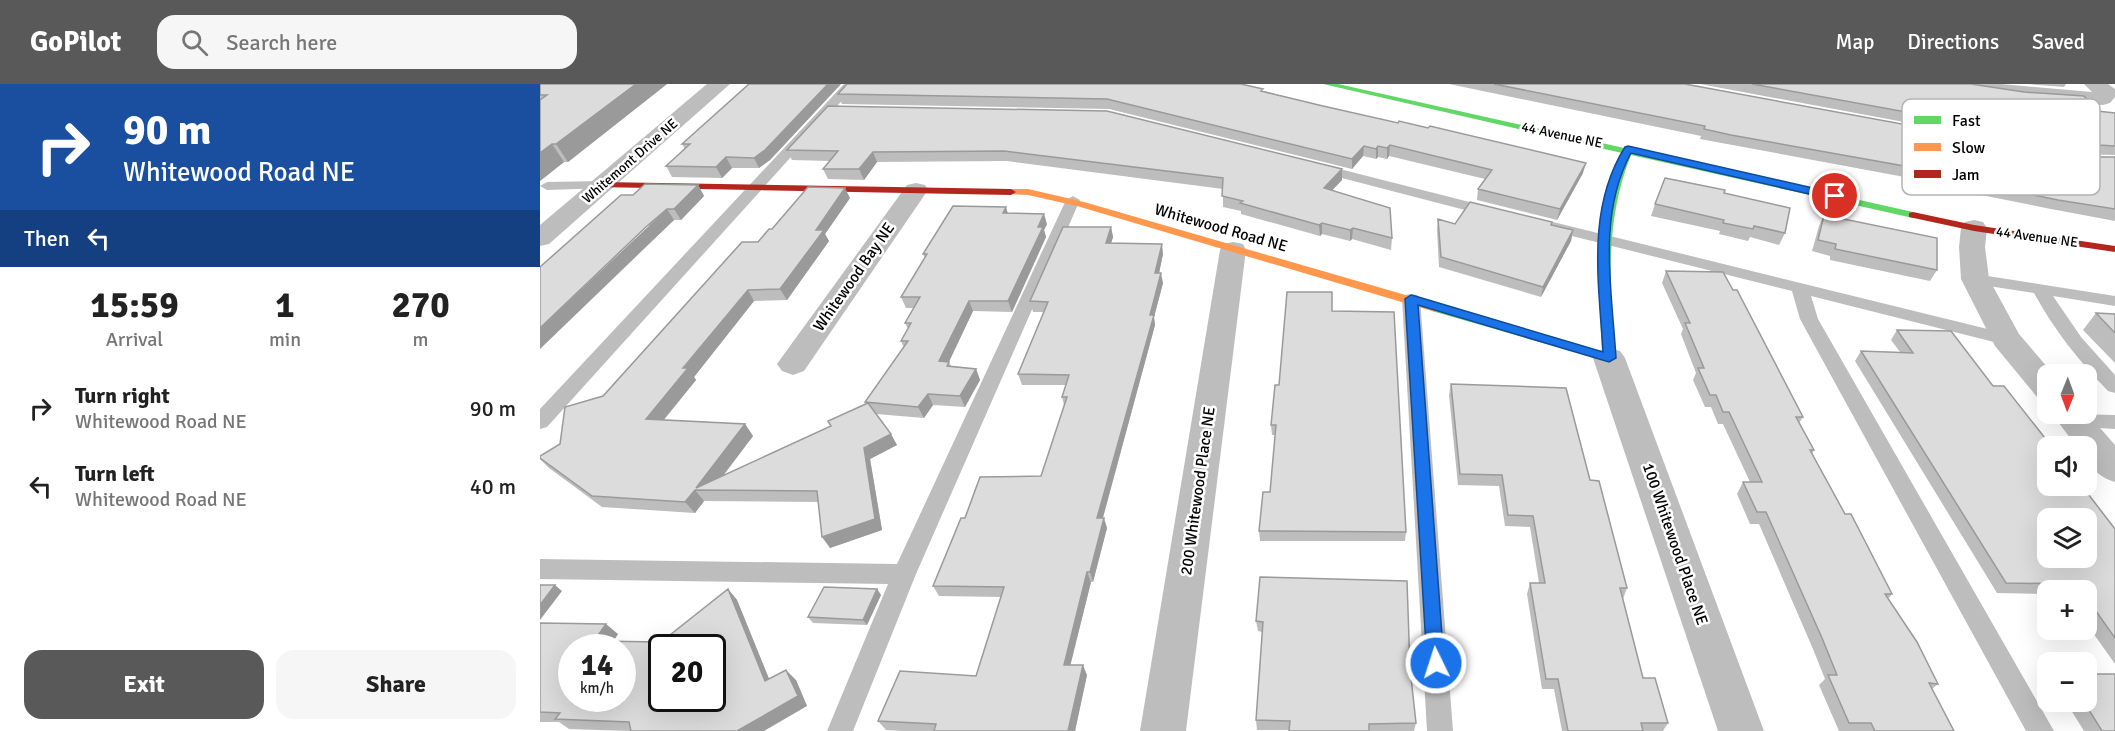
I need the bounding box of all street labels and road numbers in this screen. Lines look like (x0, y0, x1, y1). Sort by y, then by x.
street label: Whitemont Drive NE (579, 115, 681, 207)
street label: 44 Avenue NE (1520, 118, 1604, 152)
street label: Whitewood Road NE (1152, 199, 1290, 257)
street label: Whitewood Bay NE (809, 219, 899, 335)
street label: 44 Avenue NE (1995, 223, 2079, 251)
street label: 200 Whitewood Place NE (1176, 405, 1220, 577)
street label: 100 Whitewood Place NE (1638, 460, 1712, 628)

